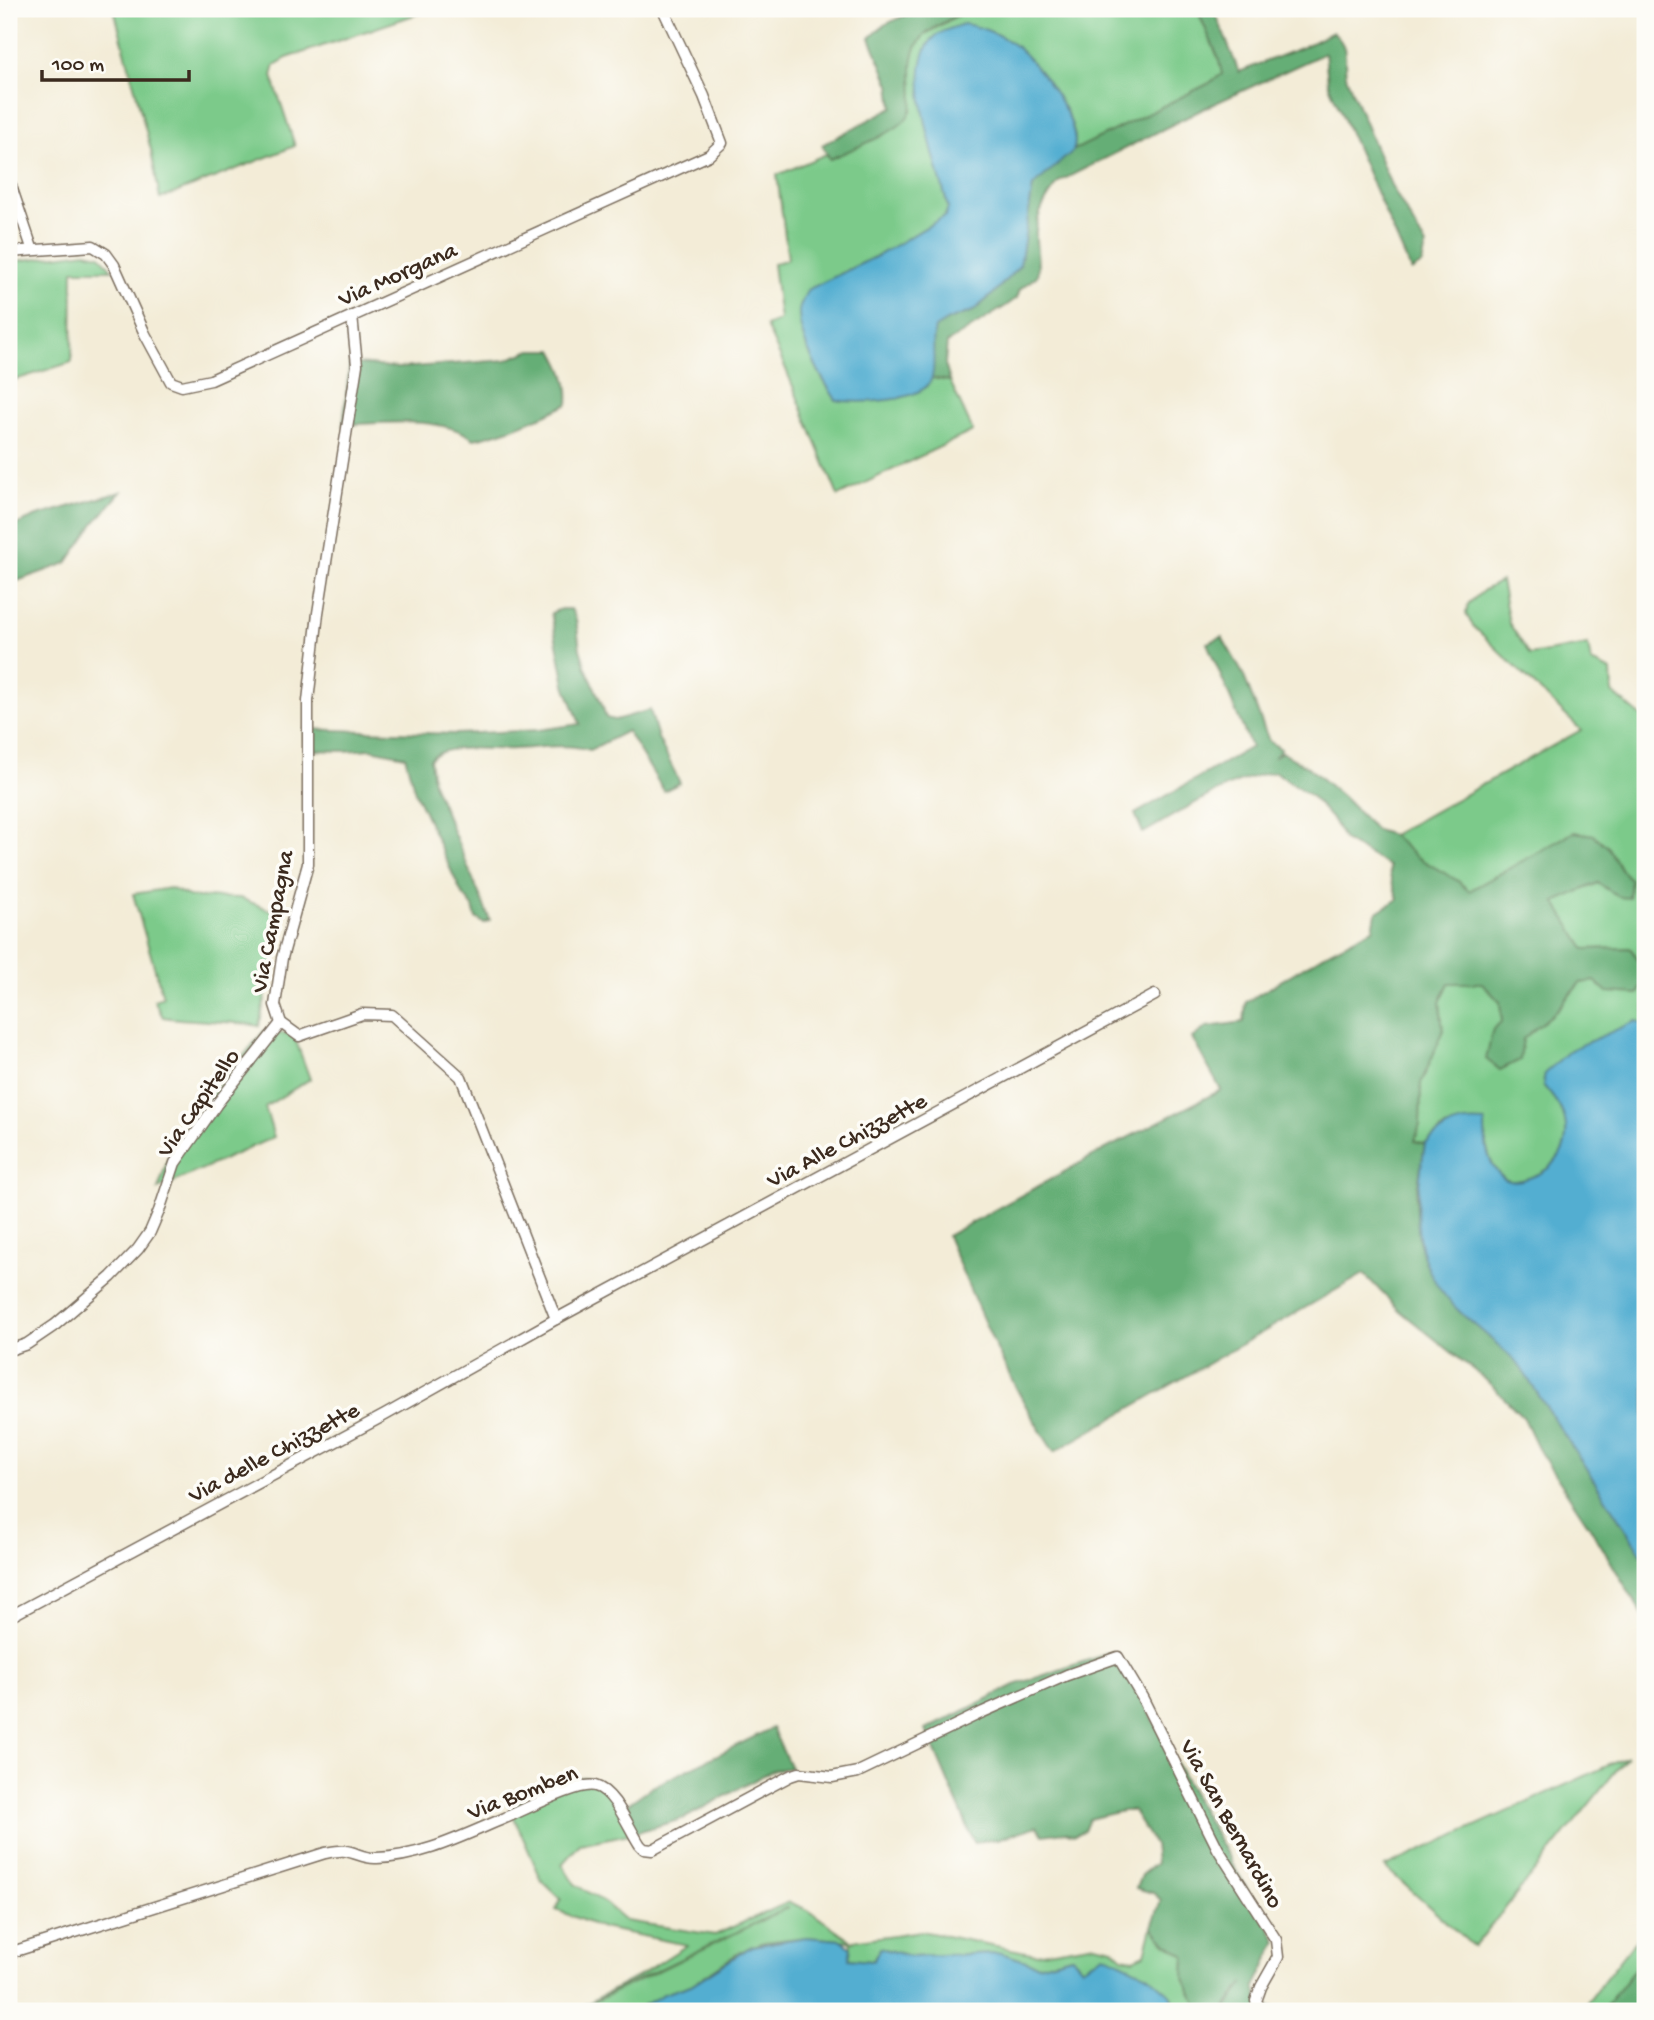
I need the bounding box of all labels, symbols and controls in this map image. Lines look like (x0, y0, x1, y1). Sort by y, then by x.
scale bar (42, 38, 189, 82)
text: 100 m (51, 54, 104, 79)
street label: Via Morgana (334, 237, 463, 316)
street label: Via Campagna (246, 847, 303, 996)
street label: Via Capitello (151, 1044, 248, 1165)
street label: Via Alle Chizzette (762, 1087, 933, 1197)
street label: Via delle Chizzette (183, 1397, 366, 1512)
street label: Via San Bernardino (1171, 1734, 1288, 1914)
street label: Via Bomben (463, 1760, 583, 1829)

